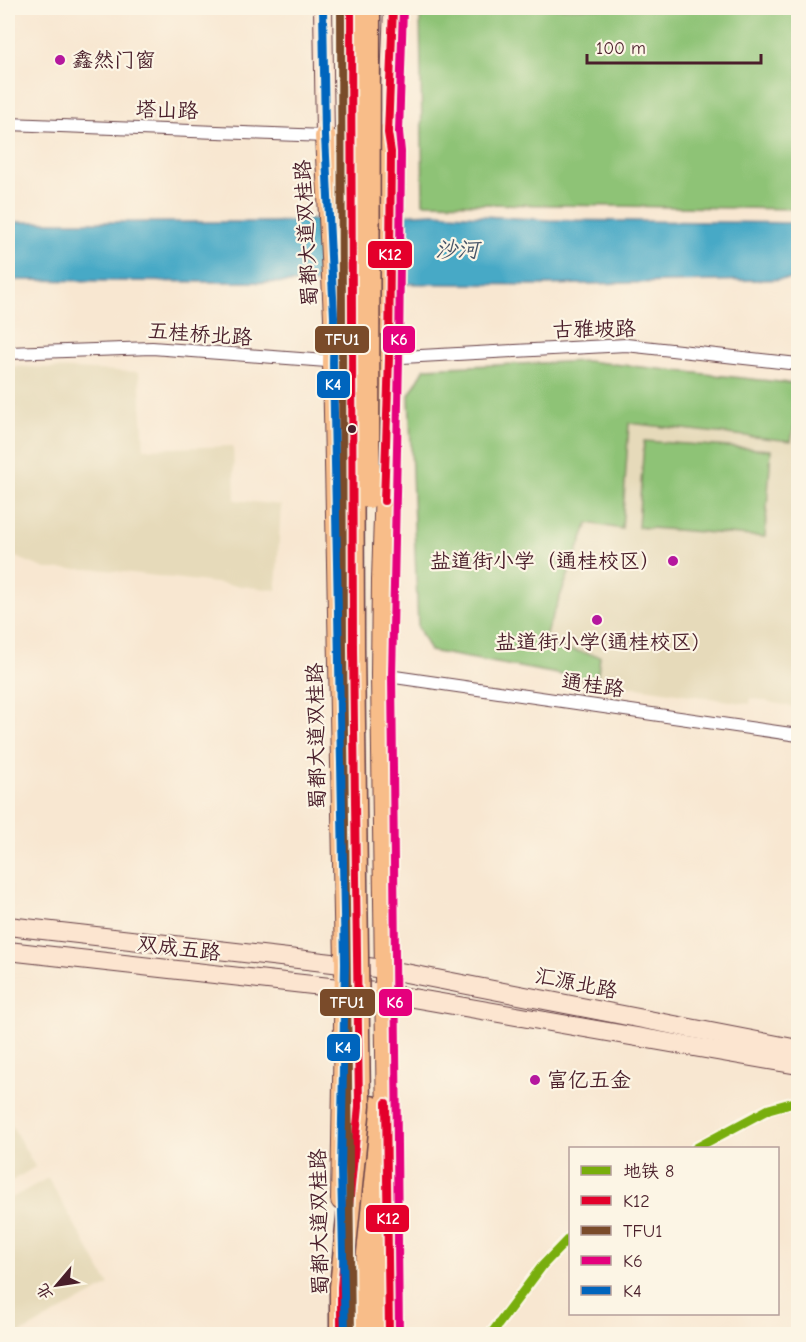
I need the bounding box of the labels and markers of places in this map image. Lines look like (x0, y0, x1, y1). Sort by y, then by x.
place label: 鑫然门窗 (72, 48, 156, 72)
marker: 鑫然门窗 (53, 53, 67, 67)
unlabelled marker (346, 423, 358, 435)
place label: 盐道街小学（通桂校区） (430, 549, 661, 573)
marker: 盐道街小学（通桂校区） (666, 554, 680, 568)
marker: 盐道街小学(通桂校区) (590, 613, 604, 627)
place label: 盐道街小学(通桂校区) (495, 630, 699, 654)
place label: 富亿五金 (547, 1068, 631, 1092)
marker: 富亿五金 (528, 1073, 542, 1087)

